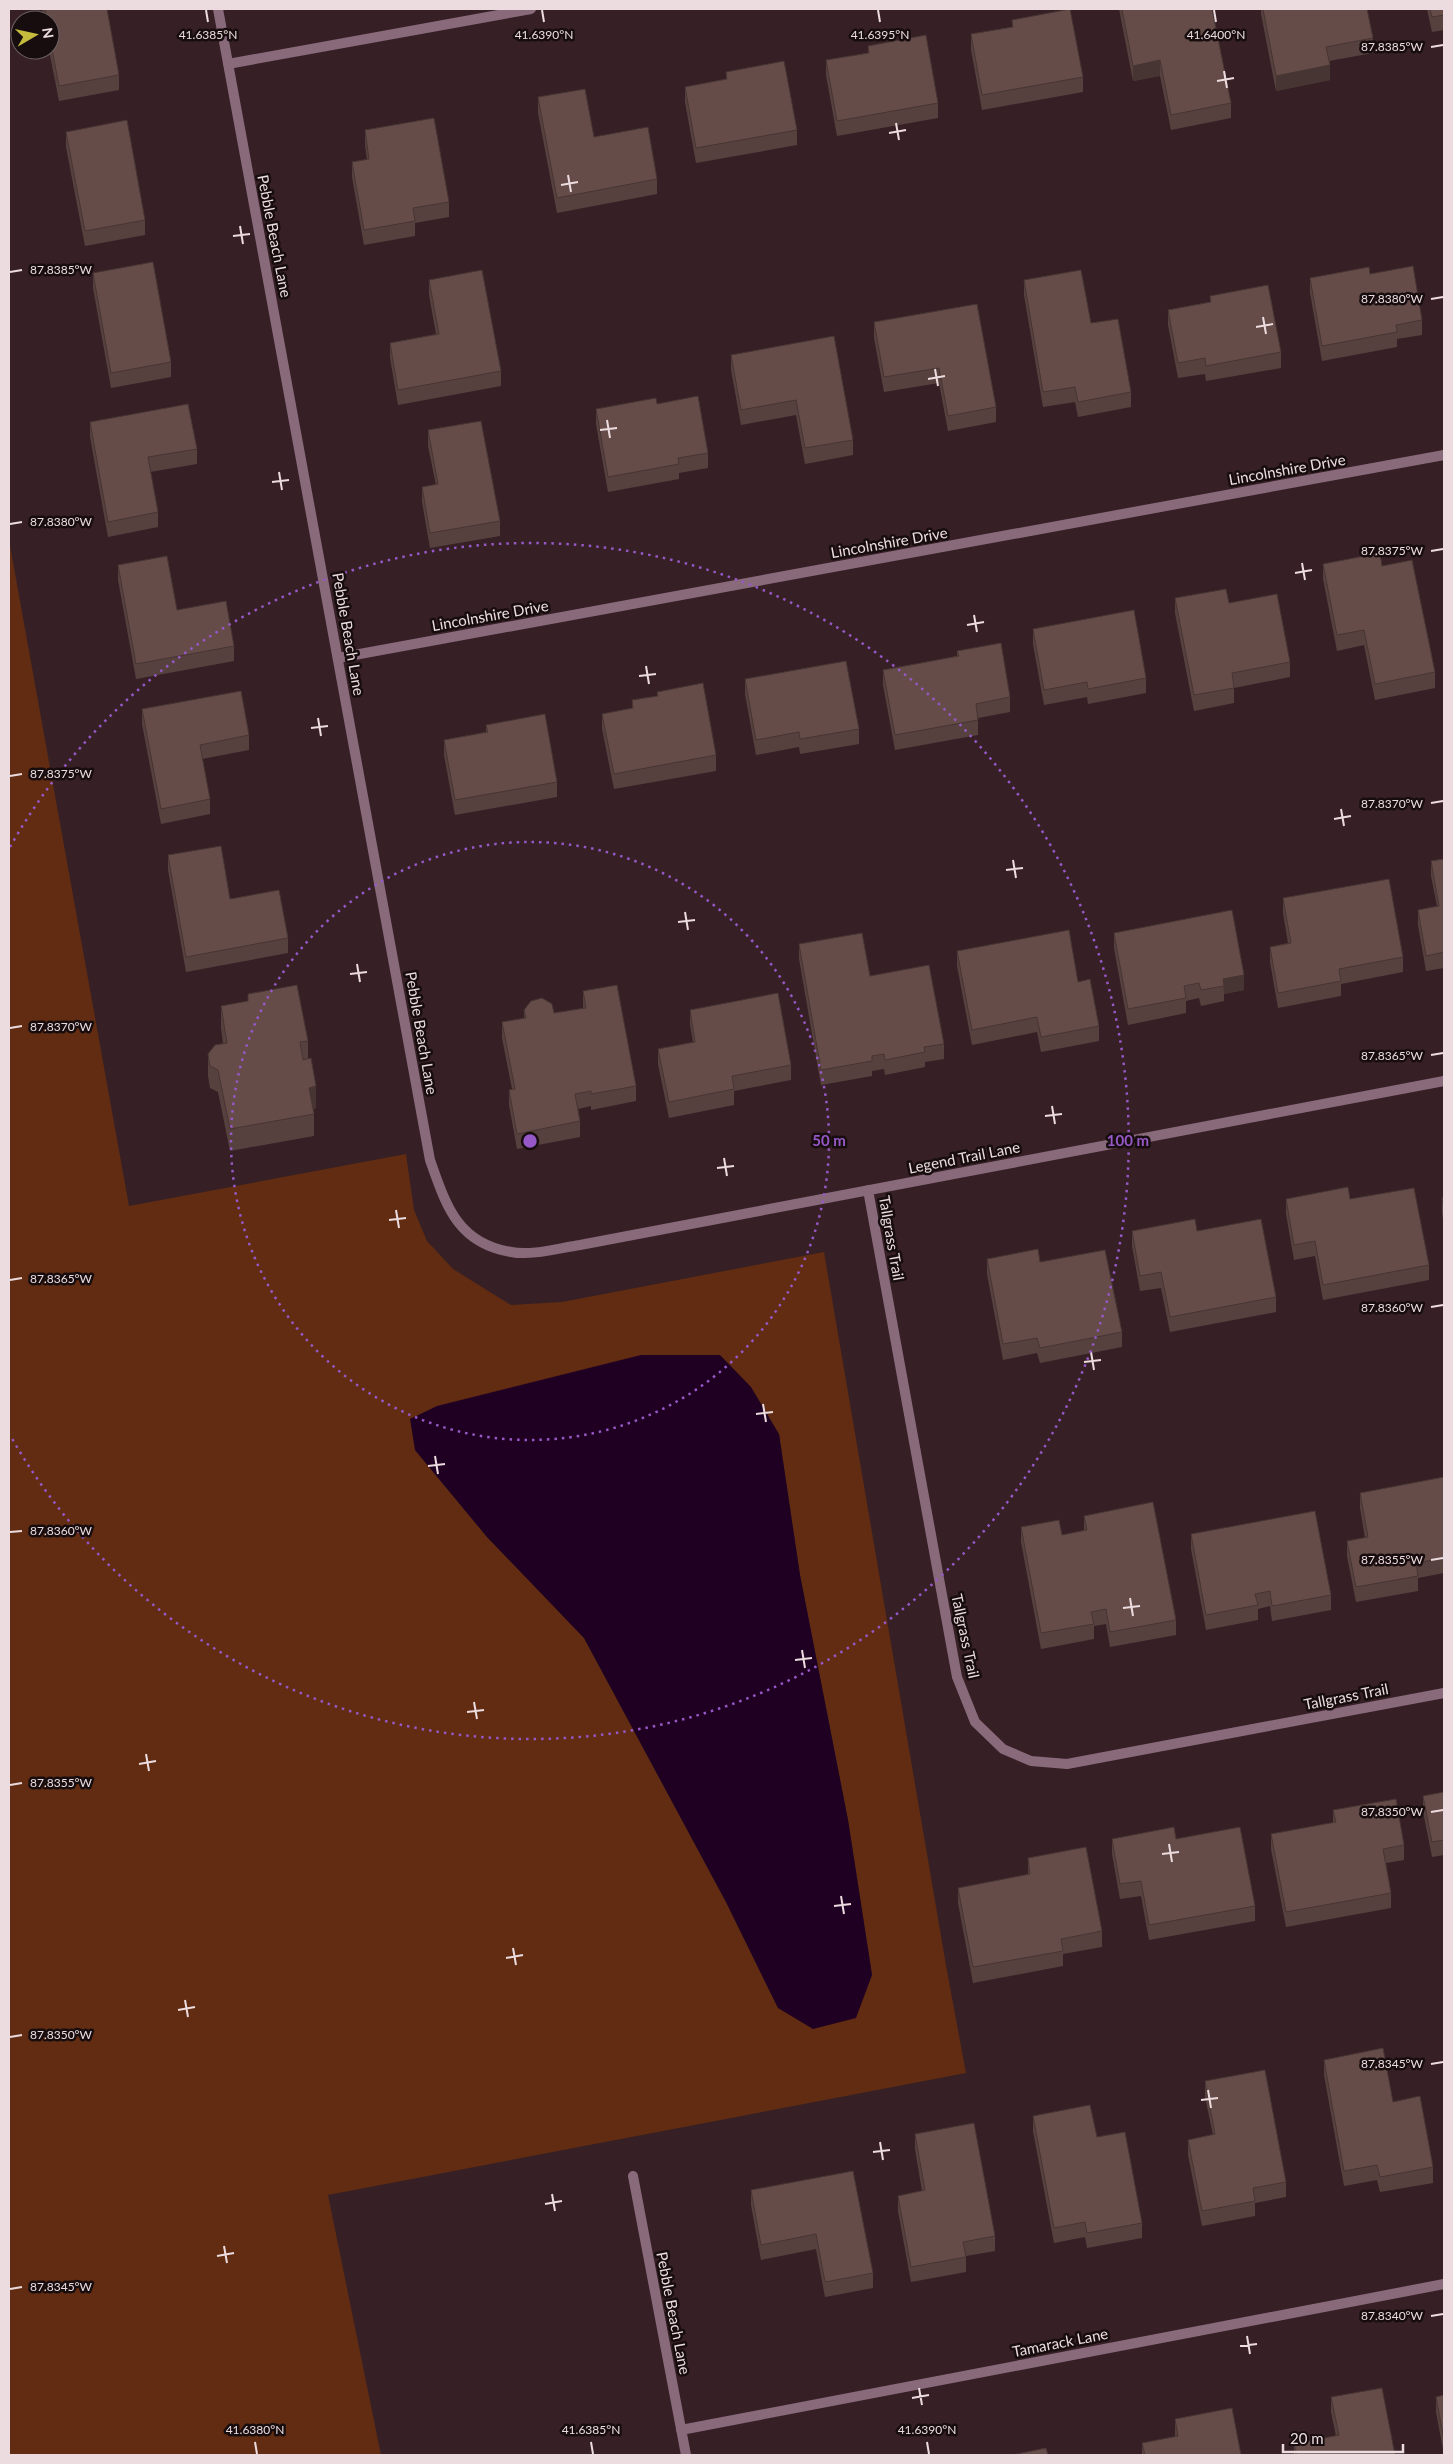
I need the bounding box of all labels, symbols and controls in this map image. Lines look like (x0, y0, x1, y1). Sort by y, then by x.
north arrow (10, 10, 60, 60)
text: N (39, 26, 58, 40)
text: 41.6385°N (179, 27, 237, 42)
text: 41.6390°N (515, 27, 573, 42)
text: 41.6395°N (851, 27, 909, 42)
text: 41.6400°N (1187, 27, 1245, 42)
text: 87.8385°W (1361, 39, 1424, 54)
street label: Pebble Beach Lane (254, 173, 296, 299)
text: 87.8385°W (30, 262, 93, 277)
text: 87.8380°W (1361, 291, 1424, 306)
street label: Lincolnshire Drive (1227, 450, 1347, 488)
text: 87.8380°W (30, 514, 93, 529)
street label: Lincolnshire Drive (829, 523, 949, 561)
text: 87.8375°W (1361, 543, 1424, 558)
street label: Pebble Beach Lane (329, 571, 369, 697)
street label: Lincolnshire Drive (430, 596, 550, 634)
text: 87.8375°W (30, 766, 93, 781)
text: 87.8370°W (1361, 796, 1424, 811)
street label: Pebble Beach Lane (402, 970, 442, 1096)
text: 87.8370°W (30, 1019, 93, 1034)
text: 87.8365°W (1361, 1048, 1424, 1063)
text: 50 m (812, 1131, 846, 1149)
text: 100 m (1107, 1131, 1149, 1149)
centre of rings (521, 1132, 539, 1150)
street label: Legend Trail Lane (907, 1137, 1021, 1177)
street label: Tallgrass Trail (876, 1194, 908, 1282)
text: 87.8365°W (30, 1271, 93, 1286)
text: 87.8360°W (1361, 1300, 1424, 1315)
text: 87.8360°W (30, 1523, 93, 1538)
text: 87.8355°W (1361, 1552, 1424, 1567)
street label: Tallgrass Trail (948, 1592, 984, 1680)
street label: Tallgrass Trail (1302, 1679, 1390, 1713)
text: 87.8355°W (30, 1775, 93, 1790)
text: 87.8350°W (1361, 1804, 1424, 1819)
text: 87.8350°W (30, 2027, 93, 2042)
text: 87.8345°W (1361, 2056, 1424, 2071)
street label: Pebble Beach Lane (653, 2250, 695, 2376)
text: 87.8345°W (30, 2279, 93, 2294)
text: 87.8340°W (1361, 2308, 1424, 2323)
street label: Tamarack Lane (1011, 2324, 1110, 2360)
text: 41.6380°N (226, 2422, 284, 2437)
text: 41.6385°N (562, 2422, 620, 2437)
text: 41.6390°N (898, 2422, 956, 2437)
scale bar (1283, 2422, 1403, 2454)
text: 20 m (1290, 2429, 1324, 2447)

